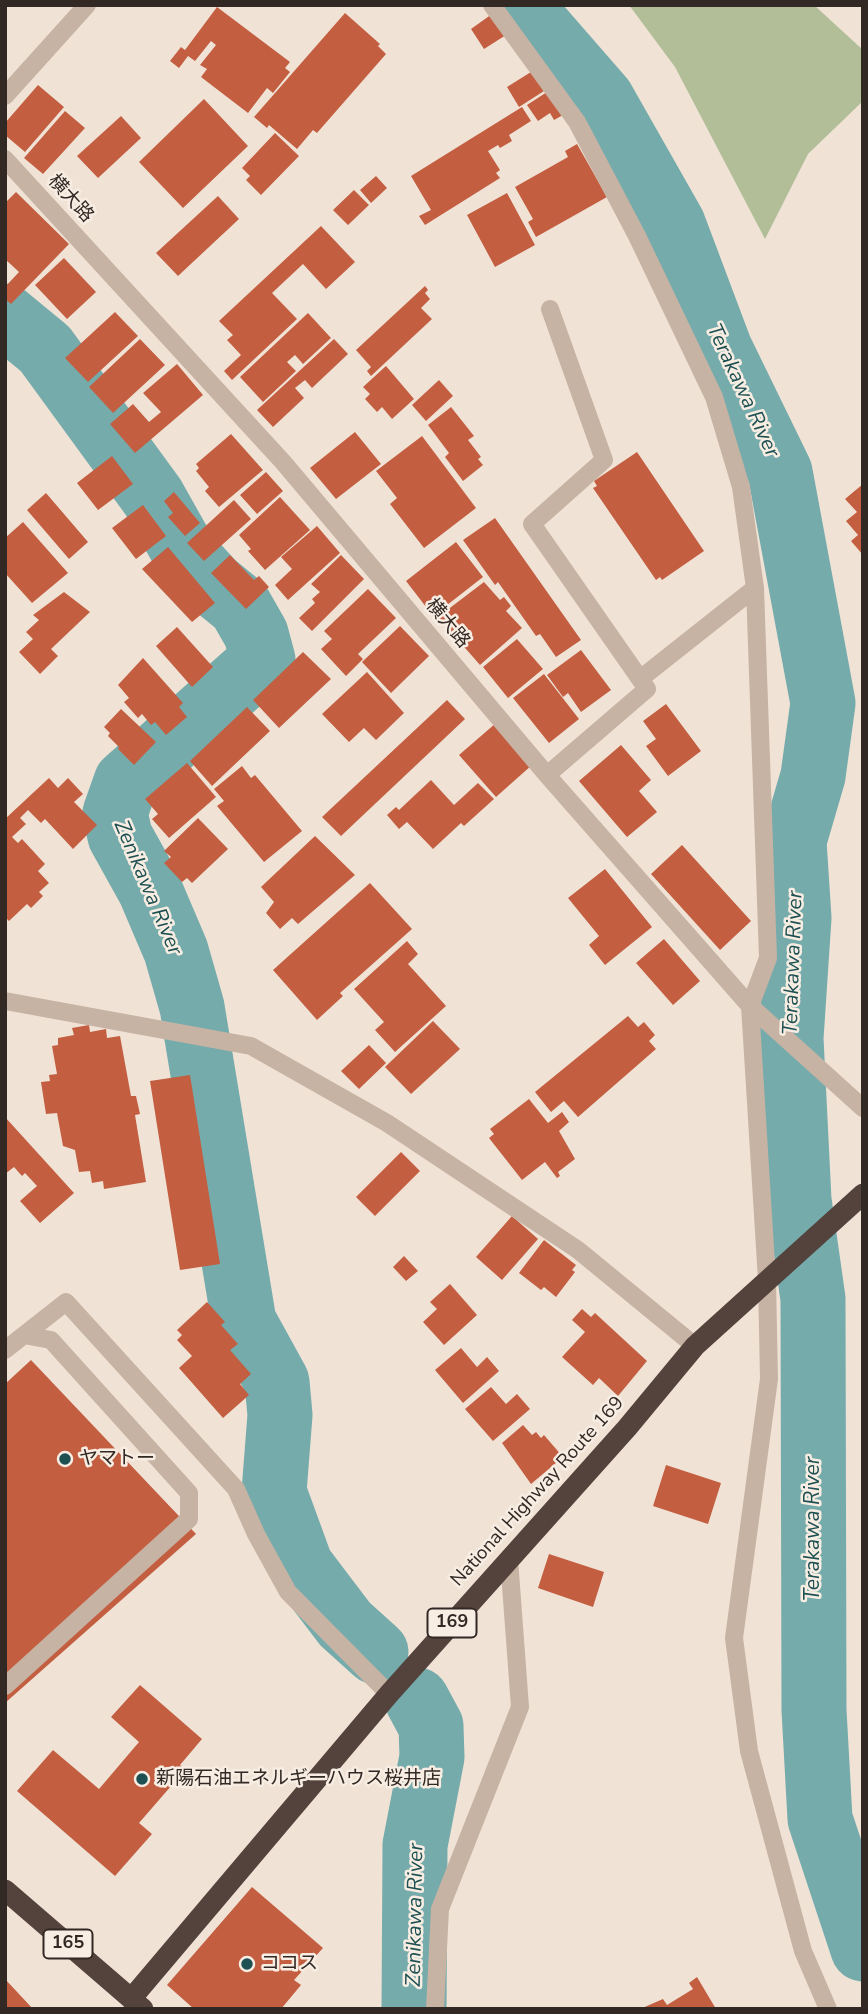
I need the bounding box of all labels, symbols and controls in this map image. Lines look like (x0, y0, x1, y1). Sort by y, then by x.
street label: 横大路 (42, 170, 98, 228)
water label: Terakawa River (700, 320, 784, 462)
street label: 横大路 (420, 595, 474, 653)
water label: Zenikawa River (107, 817, 187, 959)
water label: Terakawa River (779, 890, 809, 1036)
street label: National Highway Route 169 (447, 1392, 629, 1592)
place label: ヤマトー (79, 1448, 155, 1470)
marker: ヤマトー (57, 1451, 73, 1467)
water label: Terakawa River (801, 1457, 827, 1601)
road number: 169 (428, 1608, 476, 1638)
place label: 新陽石油エネルギーハウス桜井店 (156, 1768, 441, 1790)
marker: 新陽石油エネルギーハウス桜井店 (134, 1771, 150, 1787)
water label: Zenikawa River (402, 1843, 430, 1987)
road number: 165 (43, 1930, 92, 1958)
place label: ココス (261, 1953, 318, 1975)
marker: ココス (239, 1956, 255, 1972)

